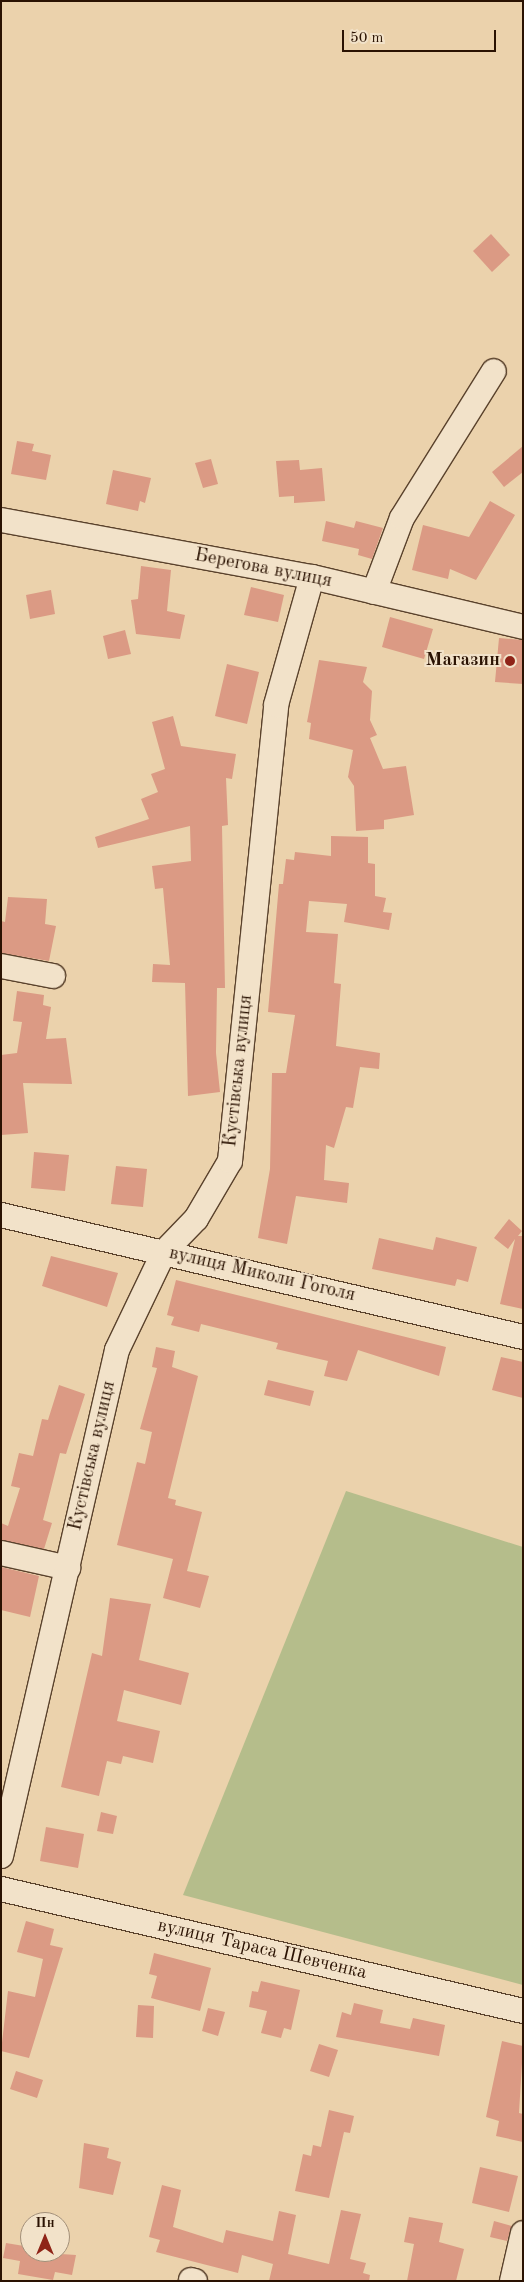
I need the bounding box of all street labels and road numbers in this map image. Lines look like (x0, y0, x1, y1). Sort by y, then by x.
street label: Берегова вулиця (192, 544, 334, 594)
street label: Кустівська вулиця (220, 994, 258, 1148)
street label: вулиця Миколи Гоголя (167, 1242, 357, 1308)
street label: Кустівська вулиця (65, 1379, 121, 1533)
street label: вулиця Тараса Шевченка (155, 1915, 369, 1985)

